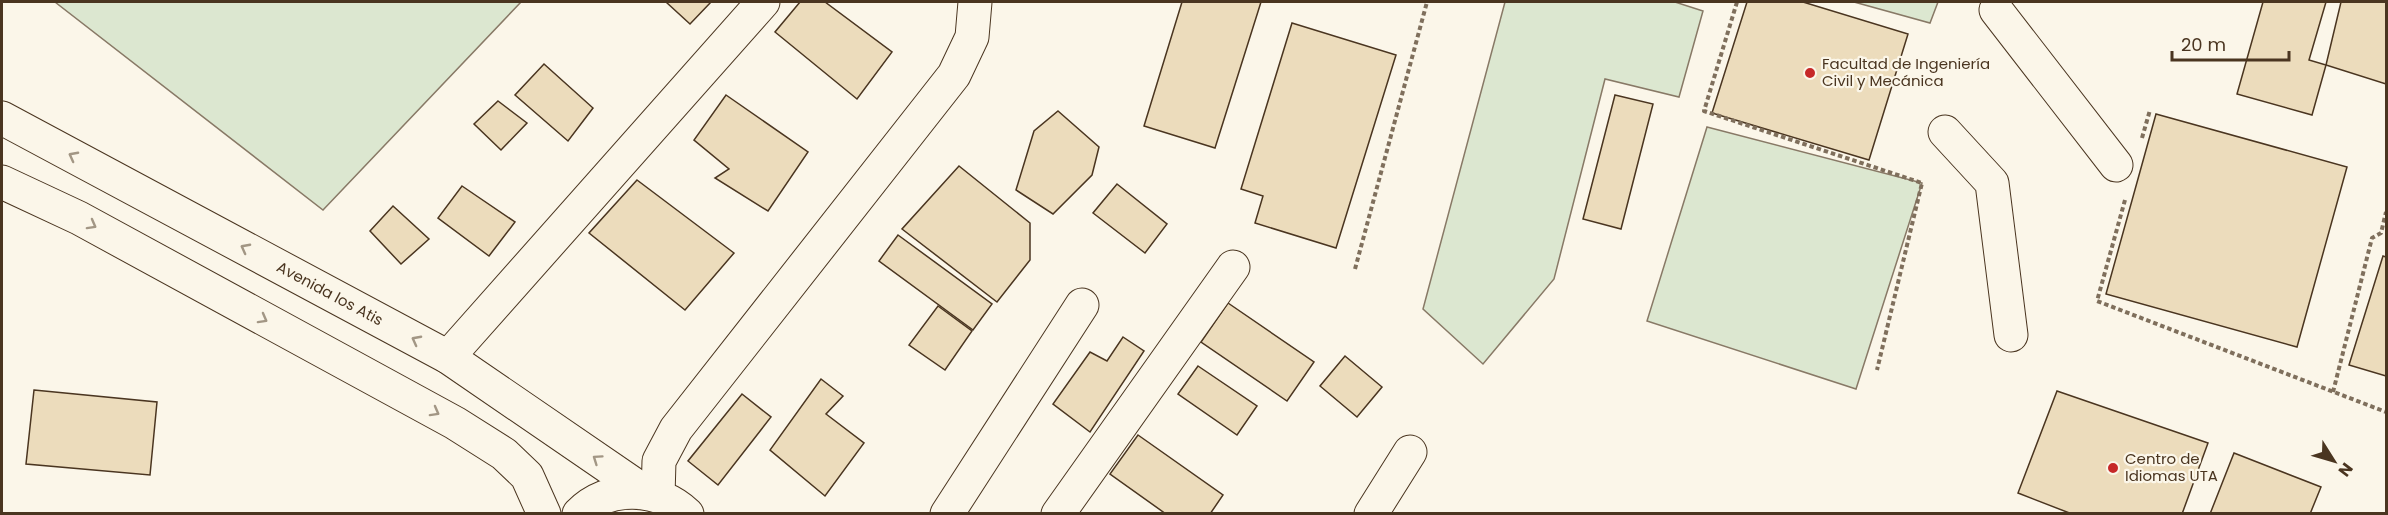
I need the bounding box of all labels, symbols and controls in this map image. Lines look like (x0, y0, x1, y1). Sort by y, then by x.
scale bar (2172, 24, 2289, 62)
text: 20 m (2181, 32, 2226, 57)
place label: Facultad de Ingeniería Civil y Mecánica (1822, 53, 1990, 91)
marker: Facultad de Ingeniería Civil y Mecánica (1803, 66, 1817, 80)
one-way arrow (68, 152, 79, 163)
one-way arrow (86, 218, 96, 229)
one-way arrow (240, 244, 251, 255)
street label: Avenida los Atis (273, 256, 387, 330)
one-way arrow (257, 312, 268, 323)
one-way arrow (412, 336, 423, 347)
one-way arrow (428, 405, 439, 416)
north arrow (2304, 431, 2364, 491)
place label: Centro de Idiomas UTA (2125, 448, 2218, 486)
one-way arrow (592, 455, 603, 466)
text: N (2333, 458, 2358, 481)
marker: Centro de Idiomas UTA (2106, 461, 2120, 475)

